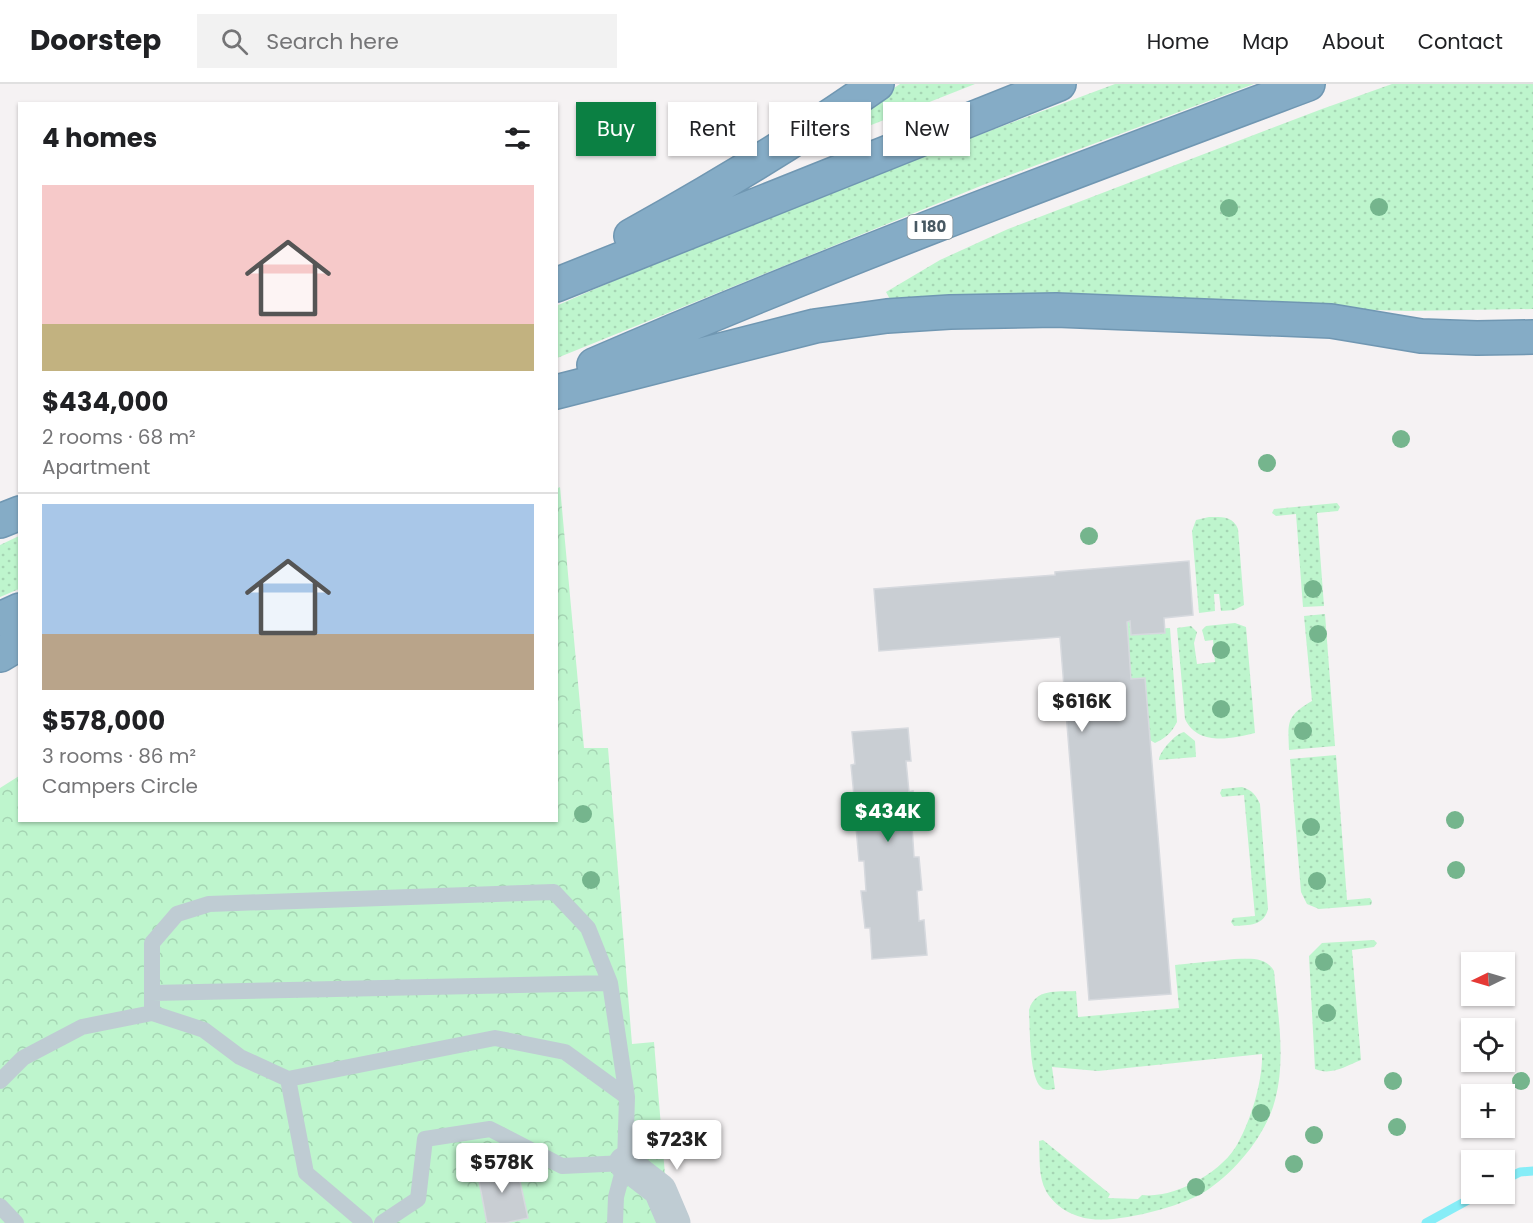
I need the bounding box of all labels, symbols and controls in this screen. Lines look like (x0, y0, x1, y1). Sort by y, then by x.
search box (197, 14, 617, 68)
text: Doorstep (30, 21, 161, 60)
icon: search (218, 25, 251, 58)
text: Search here (266, 26, 399, 57)
text: Home (1147, 27, 1209, 56)
text: Map (1242, 27, 1289, 56)
text: About (1322, 27, 1385, 56)
text: Contact (1418, 27, 1503, 56)
chip: Buy (576, 102, 656, 156)
chip: Rent (668, 102, 757, 156)
chip: Filters (769, 102, 871, 156)
chip: New (883, 102, 970, 156)
text: 4 homes (42, 120, 157, 156)
icon: filters (501, 122, 534, 155)
road number: I 180 (908, 215, 952, 239)
icon: home (234, 224, 342, 332)
text: $434,000 (42, 384, 168, 420)
text: 2 rooms · 68 m² (42, 423, 196, 451)
text: Apartment (42, 453, 150, 481)
icon: home (234, 543, 342, 651)
pin: $616K (1040, 682, 1124, 733)
text: $616K (1052, 687, 1112, 715)
text: $578,000 (42, 703, 165, 739)
text: 3 rooms · 86 m² (42, 742, 196, 770)
text: Campers Circle (42, 772, 198, 800)
pin: $434K (846, 792, 930, 843)
text: $434K (855, 797, 921, 825)
north arrow (1461, 952, 1515, 1006)
map controls (1461, 952, 1515, 1204)
button: locate (1461, 1018, 1515, 1072)
button: + (1461, 1084, 1515, 1138)
pin: $723K (635, 1120, 719, 1171)
text: $723K (646, 1125, 708, 1153)
pin: $578K (460, 1143, 544, 1194)
text: $578K (470, 1148, 534, 1176)
button: − (1461, 1150, 1515, 1204)

